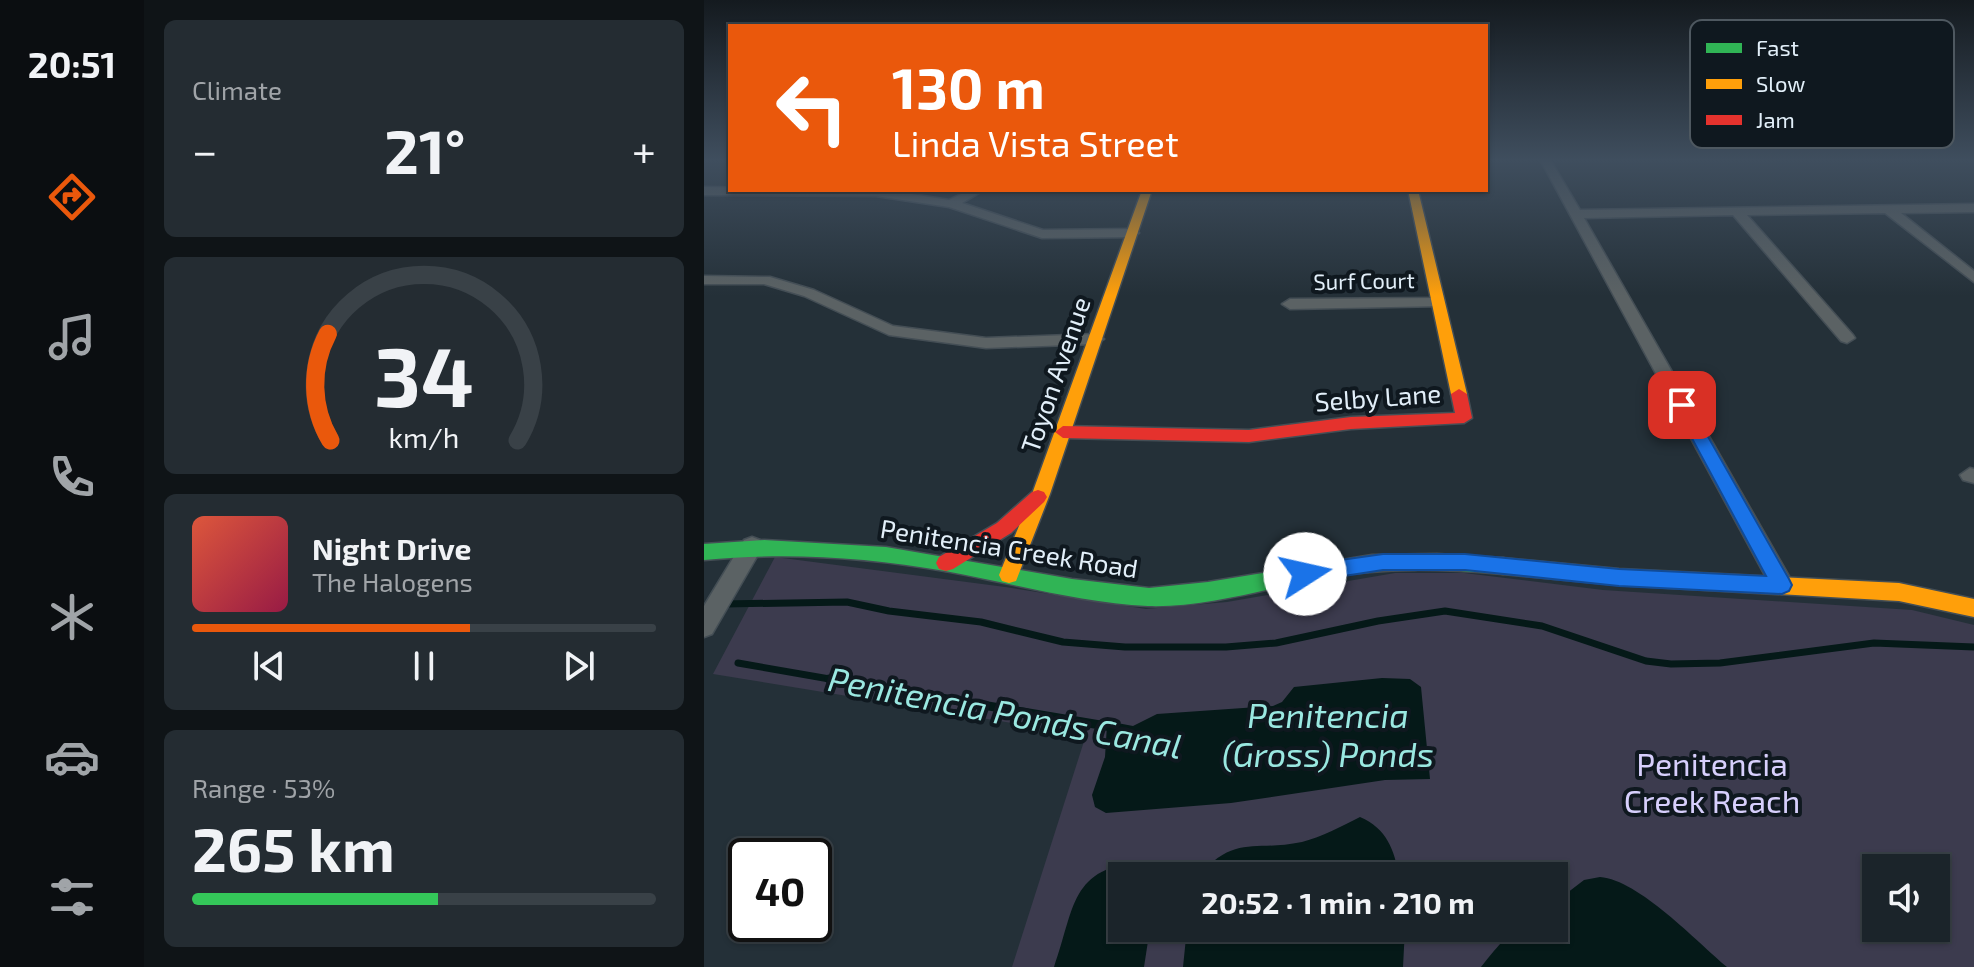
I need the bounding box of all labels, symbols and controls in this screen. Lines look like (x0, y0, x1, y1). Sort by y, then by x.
legend (1690, 20, 1954, 148)
text: Fast (1756, 34, 1799, 60)
text: 20:51 (28, 42, 116, 85)
text: 130 m (892, 53, 1045, 120)
icon: left (760, 56, 864, 160)
text: Slow (1756, 70, 1805, 96)
text: Climate (192, 74, 282, 105)
text: Jam (1756, 106, 1795, 132)
text: 21° (384, 114, 465, 186)
text: Linda Vista Street (892, 121, 1179, 164)
text: − (192, 123, 218, 176)
text: + (632, 123, 656, 176)
icon: directions (44, 169, 100, 225)
street label: Surf Court (1313, 266, 1415, 294)
street label: Toyon Avenue (1013, 293, 1096, 456)
icon: music (44, 309, 100, 365)
text: 34 (374, 324, 474, 424)
pin (1648, 371, 1716, 439)
street label: Selby Lane (1314, 377, 1442, 416)
icon: arrive (1660, 383, 1704, 427)
text: km/h (389, 419, 459, 454)
icon: phone (44, 449, 100, 505)
street label: Penitencia Creek Road (878, 512, 1140, 583)
text: Night Drive (312, 530, 471, 566)
position arrow (1263, 532, 1347, 616)
text: The Halogens (312, 566, 473, 597)
icon: climate (44, 589, 100, 645)
icon: previous (247, 644, 291, 688)
icon: pause (402, 644, 446, 688)
icon: next (557, 644, 601, 688)
water label: Penitencia Ponds Canal (825, 657, 1186, 766)
water label: Penitencia (Gross) Ponds (1222, 694, 1434, 774)
icon: car (44, 729, 100, 785)
park label: Penitencia Creek Reach (1624, 744, 1800, 819)
text: Range · 53% (192, 772, 335, 803)
text: 265 km (192, 812, 395, 884)
speed limit sign: 40 (728, 838, 832, 942)
map controls (1862, 854, 1950, 942)
button: sound (1862, 854, 1950, 942)
icon: filters (44, 869, 100, 925)
text: 20:52 · 1 min · 210 m (1201, 884, 1475, 920)

